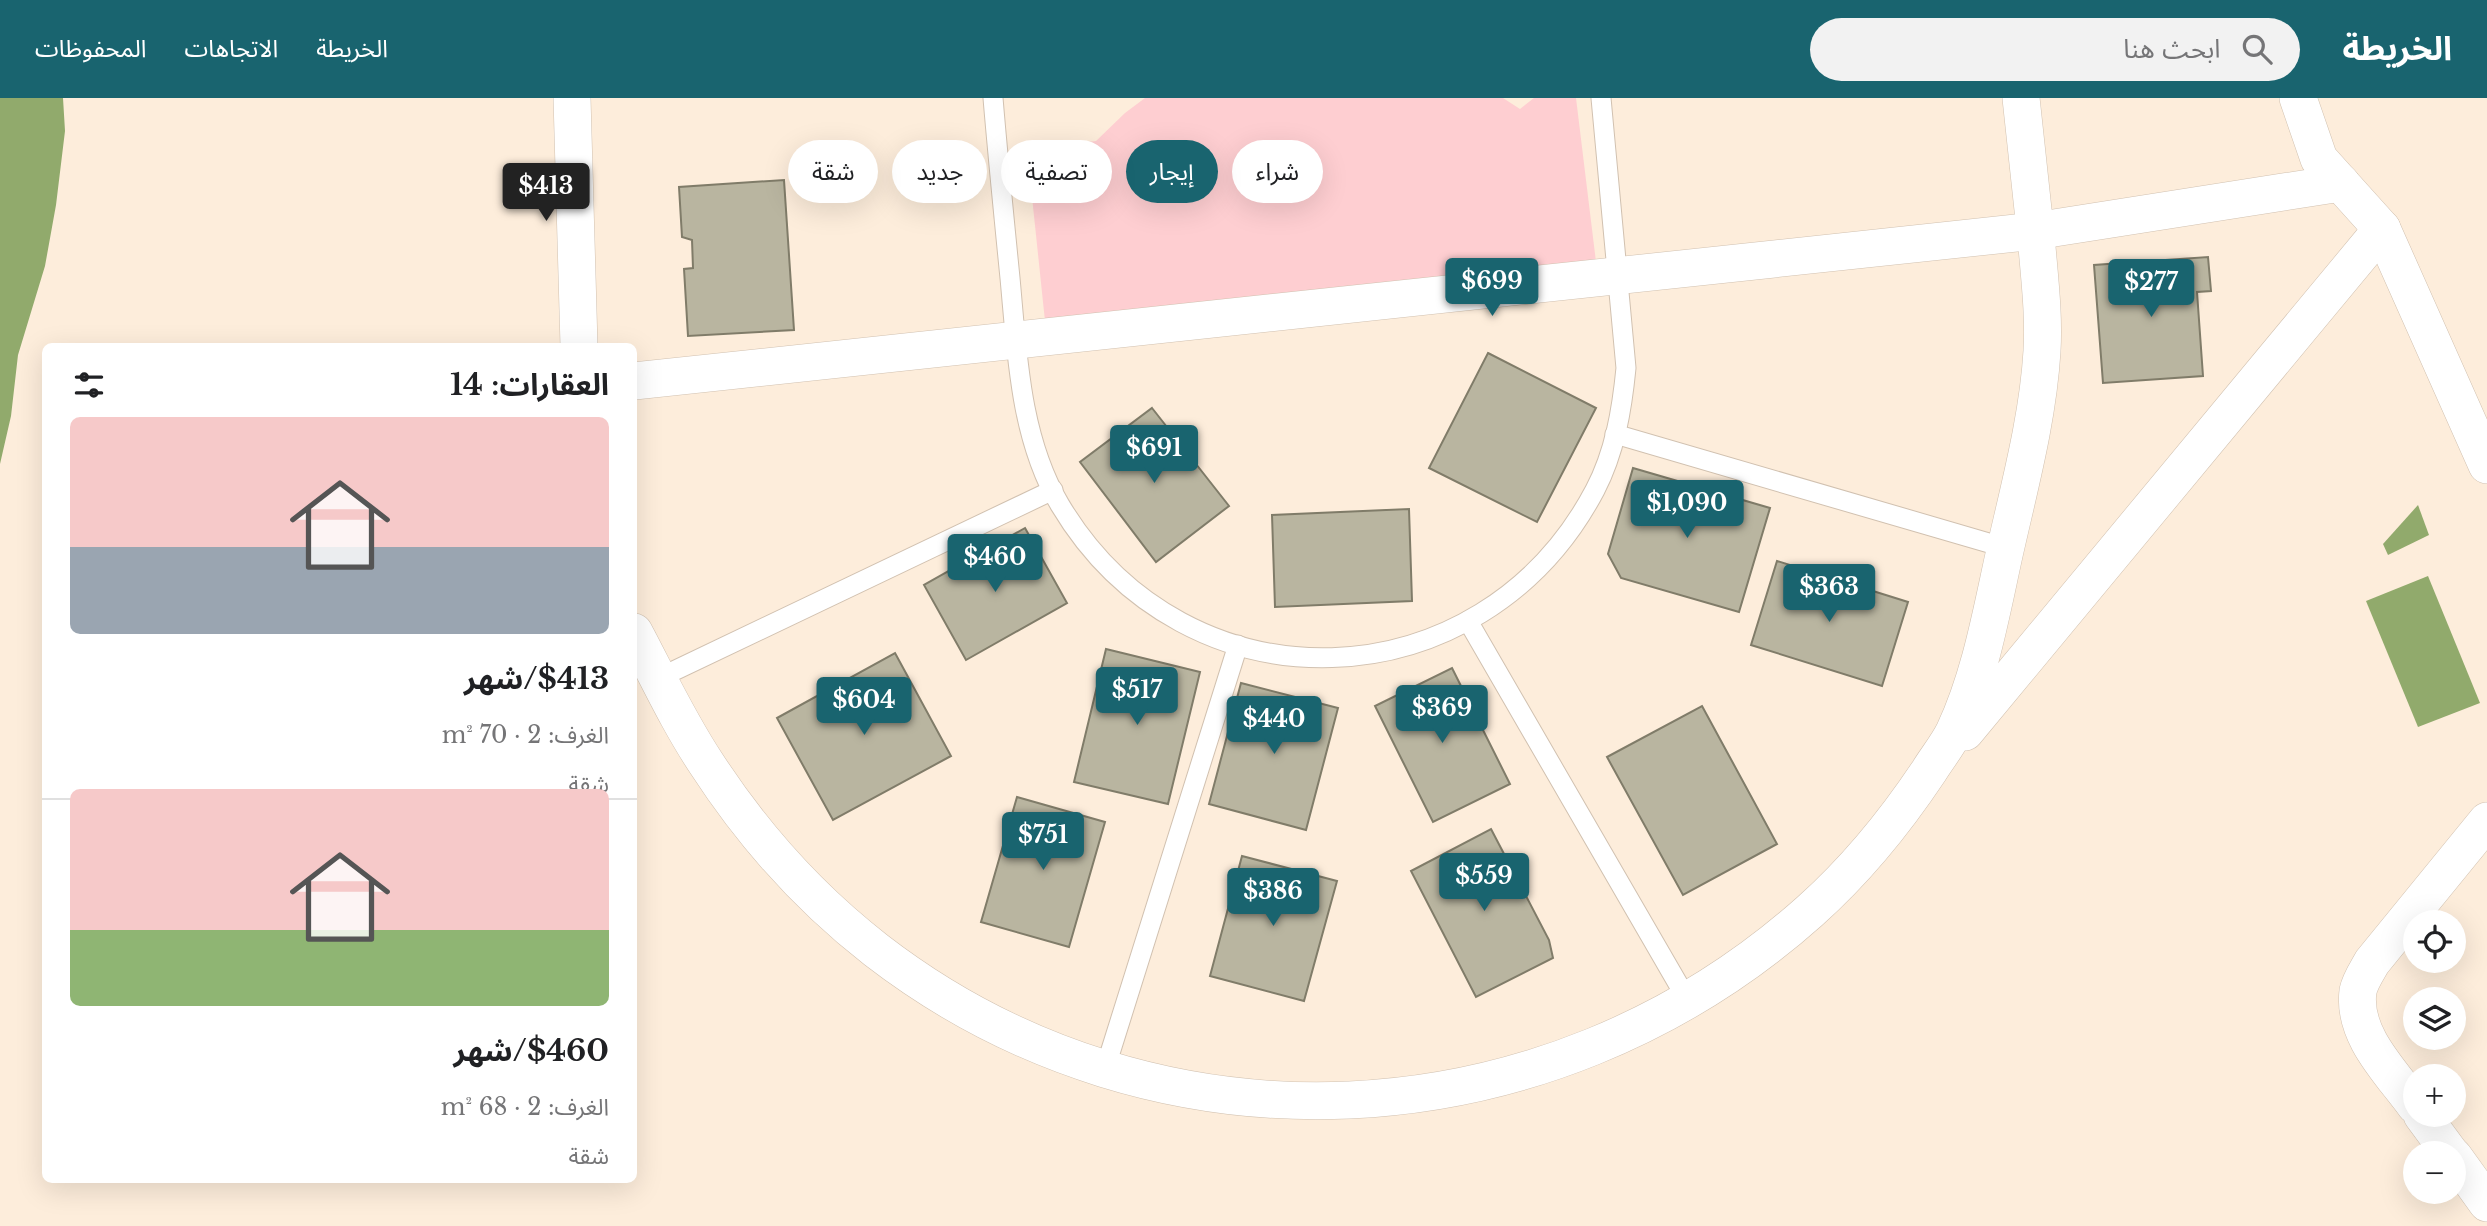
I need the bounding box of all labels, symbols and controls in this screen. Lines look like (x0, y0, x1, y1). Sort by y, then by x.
search box (1810, 18, 2300, 81)
text: الخريطة (2342, 28, 2452, 69)
icon: search (2238, 30, 2276, 68)
text: ابحث هنا (2123, 33, 2220, 65)
text: المحفوظات (35, 34, 146, 63)
text: الاتجاهات (184, 34, 278, 63)
text: الخريطة (316, 34, 388, 63)
chip: شقة (788, 140, 878, 203)
chip: جديد (892, 140, 987, 203)
chip: تصفية (1001, 140, 1112, 203)
chip: إيجار (1126, 140, 1218, 203)
chip: شراء (1232, 140, 1323, 203)
pin: $413 (505, 164, 587, 223)
text: $413 (519, 172, 573, 200)
pin: $699 (1451, 258, 1533, 318)
pin: $277 (2110, 260, 2192, 319)
text: $699 (1461, 267, 1523, 295)
text: $277 (2124, 268, 2178, 296)
icon: filters (70, 366, 108, 404)
text: العقارات: 14 (450, 366, 609, 403)
pin: $691 (1113, 426, 1195, 485)
text: $691 (1126, 434, 1182, 462)
icon: home (277, 462, 403, 588)
pin: $1,090 (1630, 480, 1744, 540)
text: $1,090 (1647, 489, 1727, 517)
pin: $460 (954, 534, 1036, 594)
text: $460 (964, 543, 1026, 571)
pin: $363 (1788, 564, 1870, 624)
text: $363 (1799, 573, 1859, 601)
text: $413/شهر (464, 660, 609, 697)
pin: $517 (1096, 668, 1178, 727)
text: $517 (1112, 676, 1162, 704)
pin: $604 (823, 678, 905, 737)
text: $604 (833, 686, 895, 714)
pin: $369 (1401, 686, 1483, 745)
text: $369 (1412, 694, 1472, 722)
pin: $440 (1233, 696, 1315, 756)
text: $440 (1243, 705, 1305, 733)
text: الغرف: 2 · 70 m² (442, 721, 609, 749)
text: شقة (568, 770, 609, 798)
pin: $751 (1002, 812, 1084, 872)
text: $751 (1018, 821, 1068, 849)
icon: home (277, 834, 403, 960)
pin: $559 (1443, 854, 1525, 913)
text: $559 (1455, 862, 1513, 890)
pin: $386 (1232, 868, 1314, 928)
text: $386 (1243, 877, 1303, 905)
map controls (2403, 910, 2466, 1204)
button: locate (2403, 910, 2466, 973)
button: layers (2403, 987, 2466, 1050)
text: $460/شهر (453, 1032, 609, 1069)
button: + (2403, 1064, 2466, 1127)
text: الغرف: 2 · 68 m² (441, 1093, 609, 1121)
button: − (2403, 1141, 2466, 1204)
text: شقة (568, 1142, 609, 1170)

